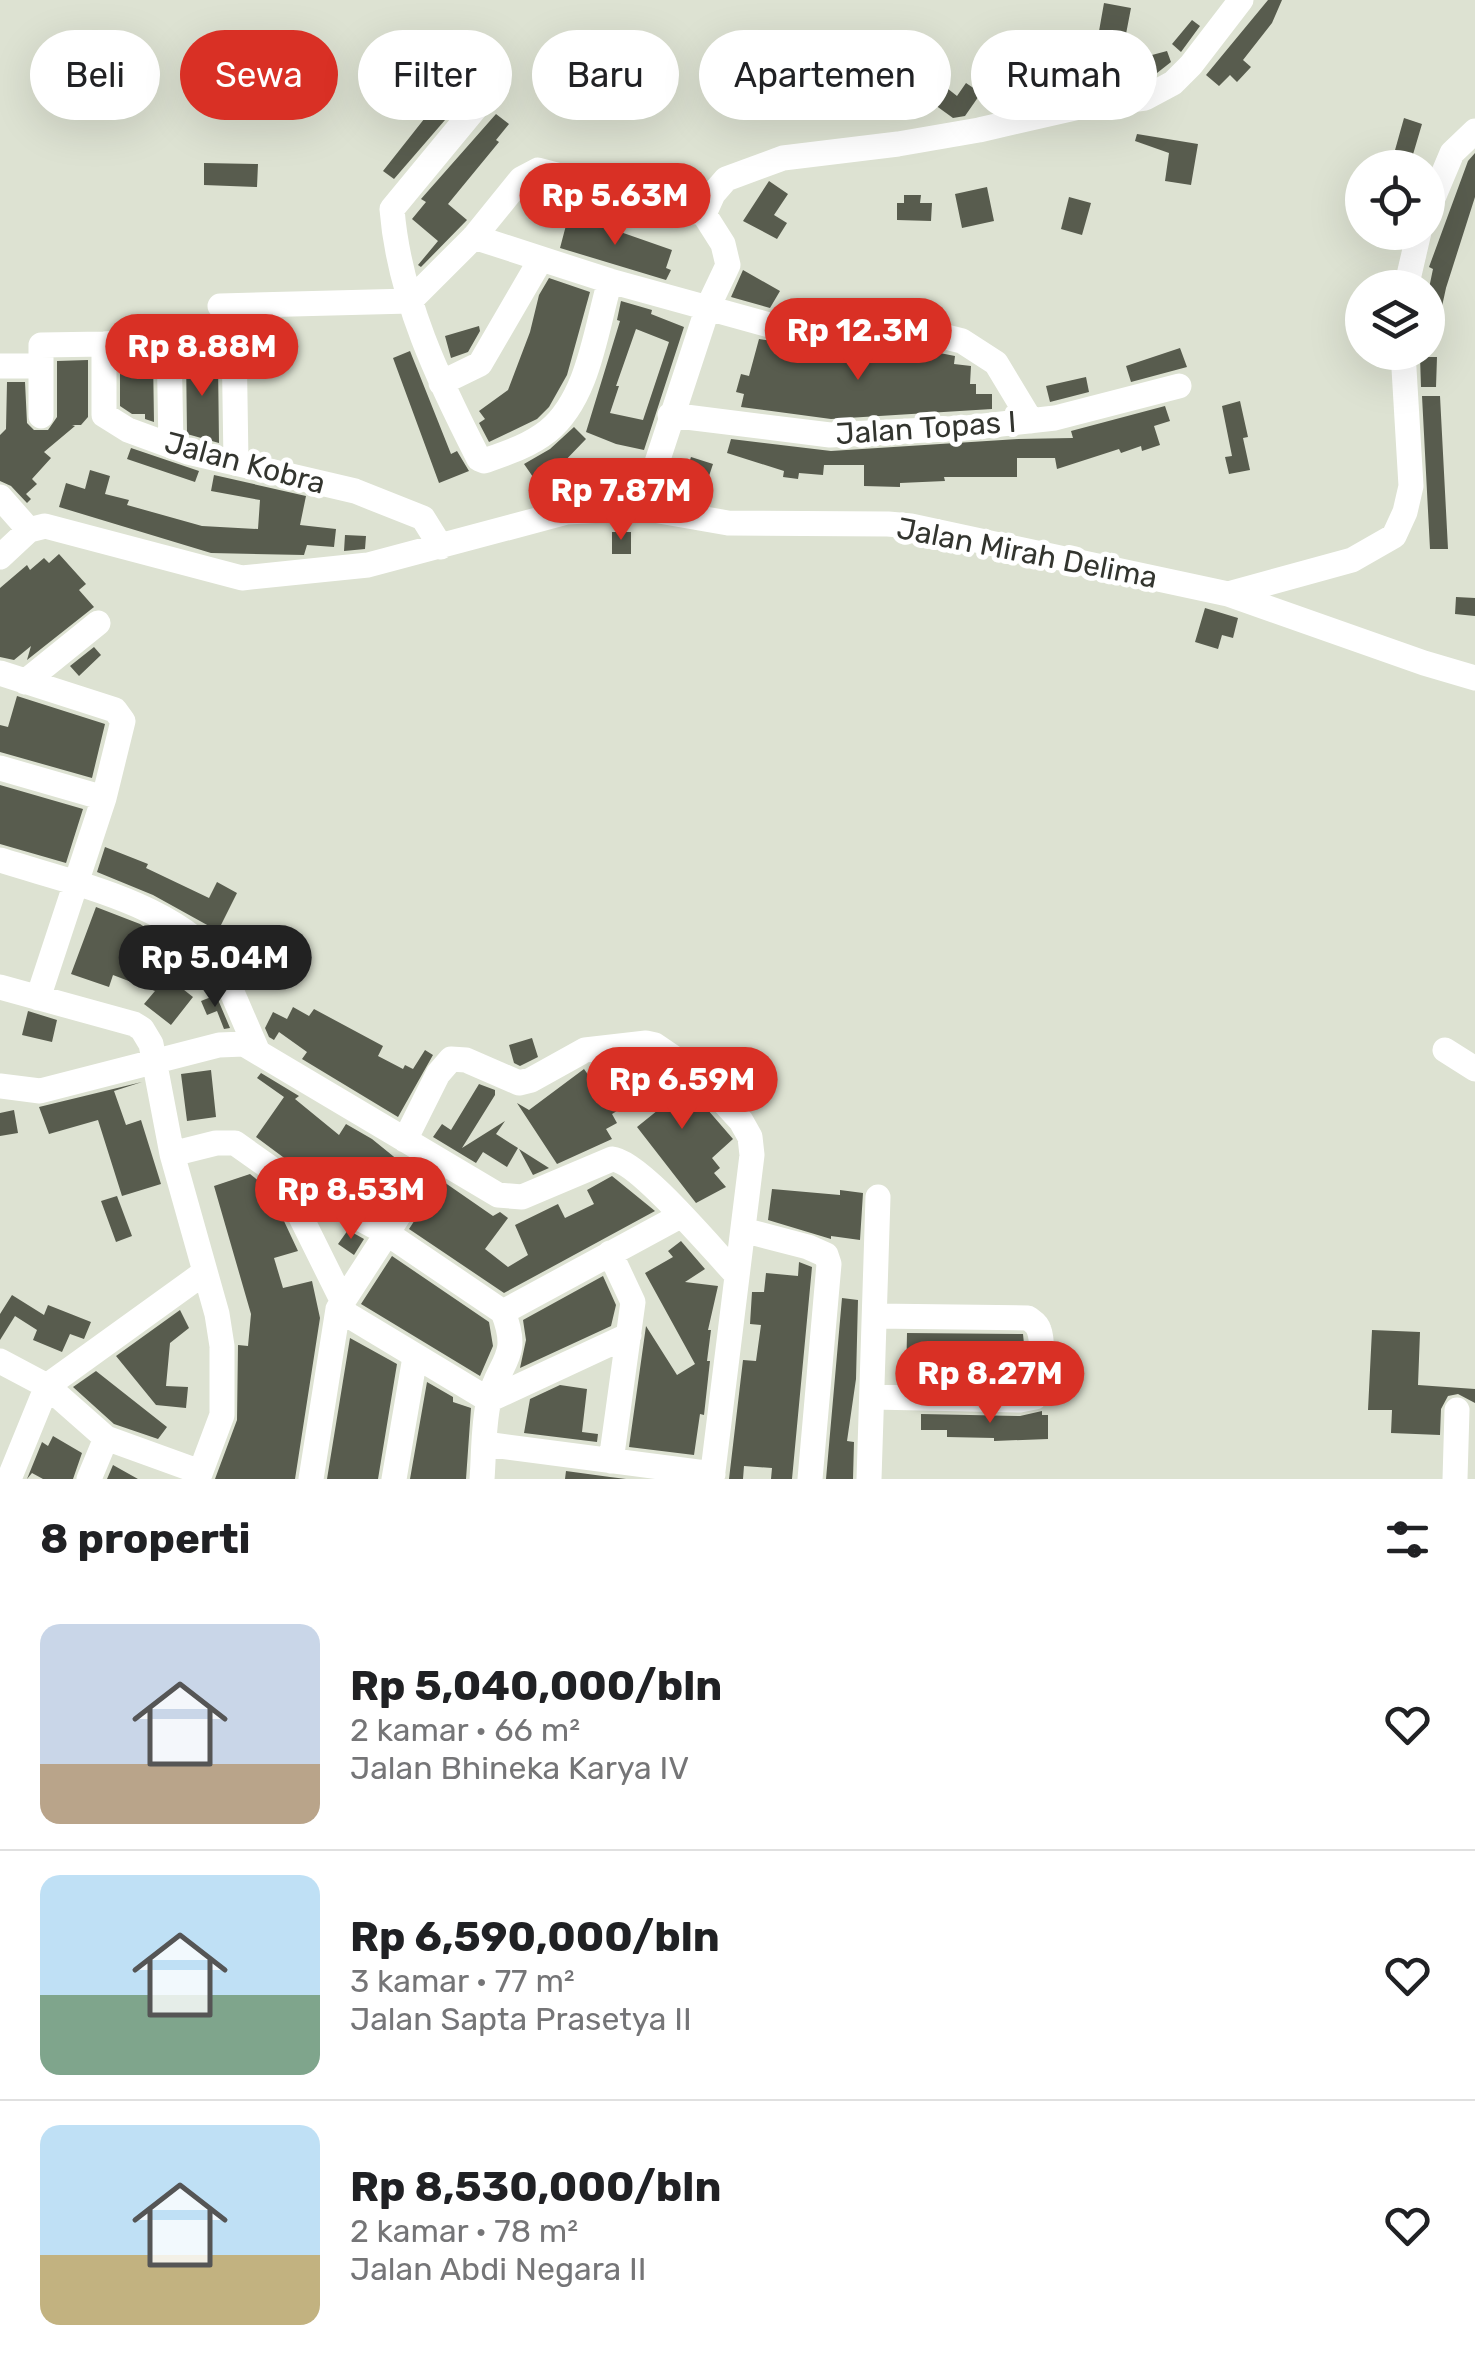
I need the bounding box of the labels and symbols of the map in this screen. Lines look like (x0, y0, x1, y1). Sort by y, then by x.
pin: Rp 5.63M (512, 163, 718, 248)
pin: Rp 12.3M (755, 298, 961, 383)
pin: Rp 8.88M (99, 314, 305, 399)
street label: Jalan Topas I (834, 404, 1018, 452)
street label: Jalan Kobra (161, 424, 329, 502)
pin: Rp 7.87M (518, 458, 724, 543)
street label: Jalan Mirah Delima (894, 510, 1160, 596)
pin: Rp 5.04M (112, 925, 318, 1010)
pin: Rp 6.59M (579, 1047, 785, 1132)
pin: Rp 8.53M (248, 1157, 454, 1242)
pin: Rp 8.27M (887, 1341, 1093, 1426)

